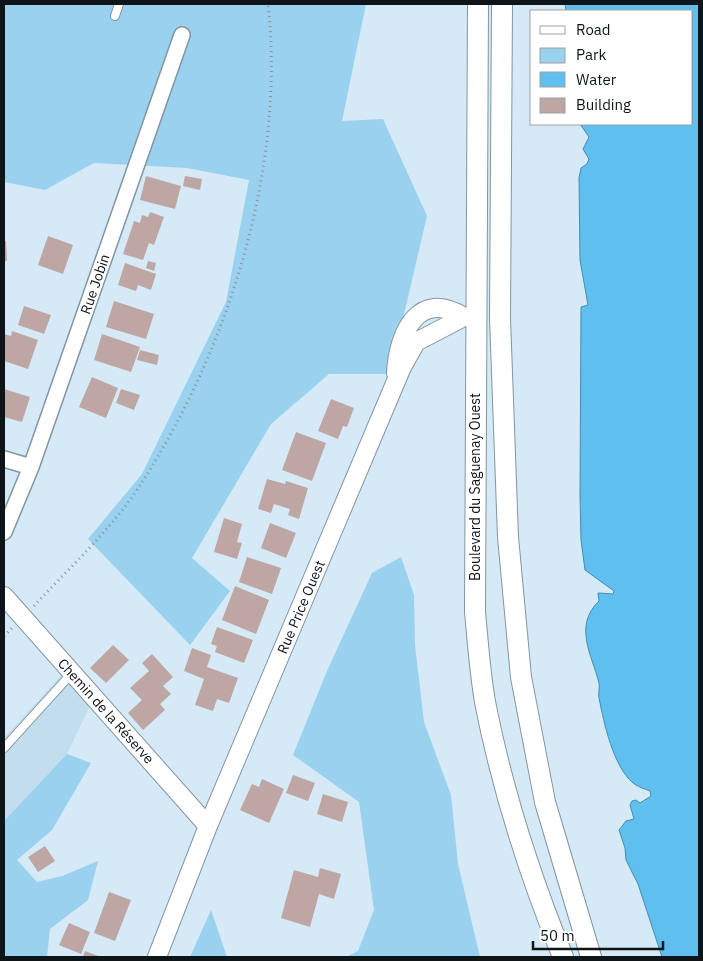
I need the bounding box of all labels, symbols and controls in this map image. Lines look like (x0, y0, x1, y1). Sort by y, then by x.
legend (530, 10, 693, 125)
text: Road (576, 20, 611, 39)
text: Park (576, 45, 606, 64)
text: Water (576, 70, 617, 89)
text: Building (576, 95, 631, 114)
street label: Rue Jobin (76, 252, 114, 316)
street label: Boulevard du Saguenay Ouest (466, 393, 484, 581)
street label: Rue Price Ouest (273, 557, 329, 657)
street label: Chemin de la Réserve (54, 655, 158, 768)
scale bar (533, 918, 663, 950)
text: 50 m (540, 926, 575, 945)

